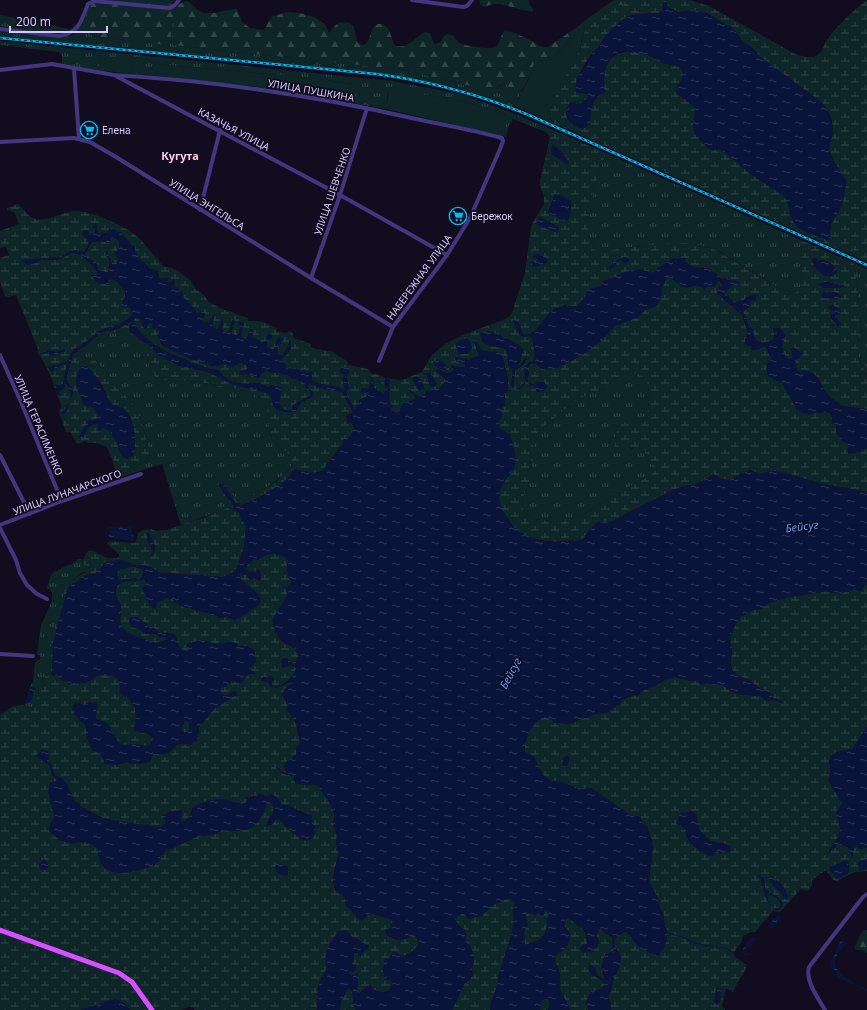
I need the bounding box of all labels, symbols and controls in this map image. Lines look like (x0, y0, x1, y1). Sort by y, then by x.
scale bar (10, 8, 107, 34)
text: 200 m (16, 13, 51, 30)
street label: УЛИЦА ПУШКИНА (267, 75, 356, 105)
street label: КАЗАЧЬЯ УЛИЦА (196, 104, 273, 154)
supermarket icon: Елена (79, 120, 99, 140)
place label: Елена (102, 123, 131, 137)
street label: УЛИЦА ШЕВЧЕНКО (310, 145, 354, 237)
district label: Кугута (161, 148, 199, 163)
street label: УЛИЦА ЭНГЕЛЬСА (167, 175, 248, 233)
supermarket icon: Бережок (448, 206, 468, 226)
place label: Бережок (471, 209, 513, 223)
street label: НАБЕРЕЖНАЯ УЛИЦА (383, 231, 455, 323)
street label: УЛИЦА ГЕРАСИМЕНКО (11, 372, 67, 478)
street label: УЛИЦА ЛУНАЧАРСКОГО (11, 466, 123, 518)
water label: Бейсуг (785, 517, 819, 535)
water label: Бейсуг (496, 655, 524, 691)

